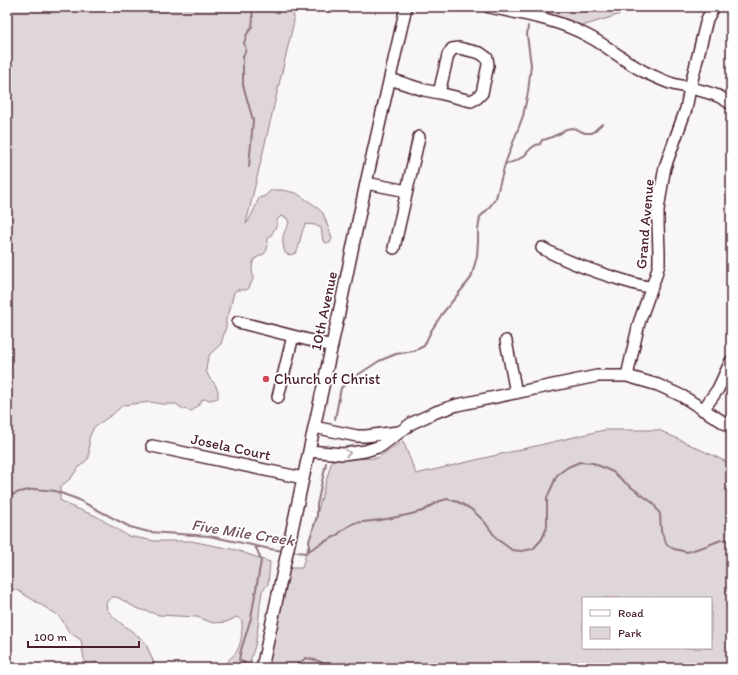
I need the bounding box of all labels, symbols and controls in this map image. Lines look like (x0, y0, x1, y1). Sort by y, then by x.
street label: Grand Avenue (632, 178, 658, 270)
street label: 10th Avenue (307, 270, 341, 352)
place label: Church of Christ (274, 370, 381, 388)
marker: Church of Christ (261, 374, 271, 384)
street label: Josela Court (189, 430, 273, 464)
one-way arrow (345, 448, 351, 457)
water label: Five Mile Creek (190, 515, 296, 550)
legend (582, 597, 712, 649)
text: Road (618, 606, 644, 620)
scale bar (28, 623, 139, 649)
text: Park (618, 626, 642, 640)
text: 100 m (34, 630, 67, 644)

